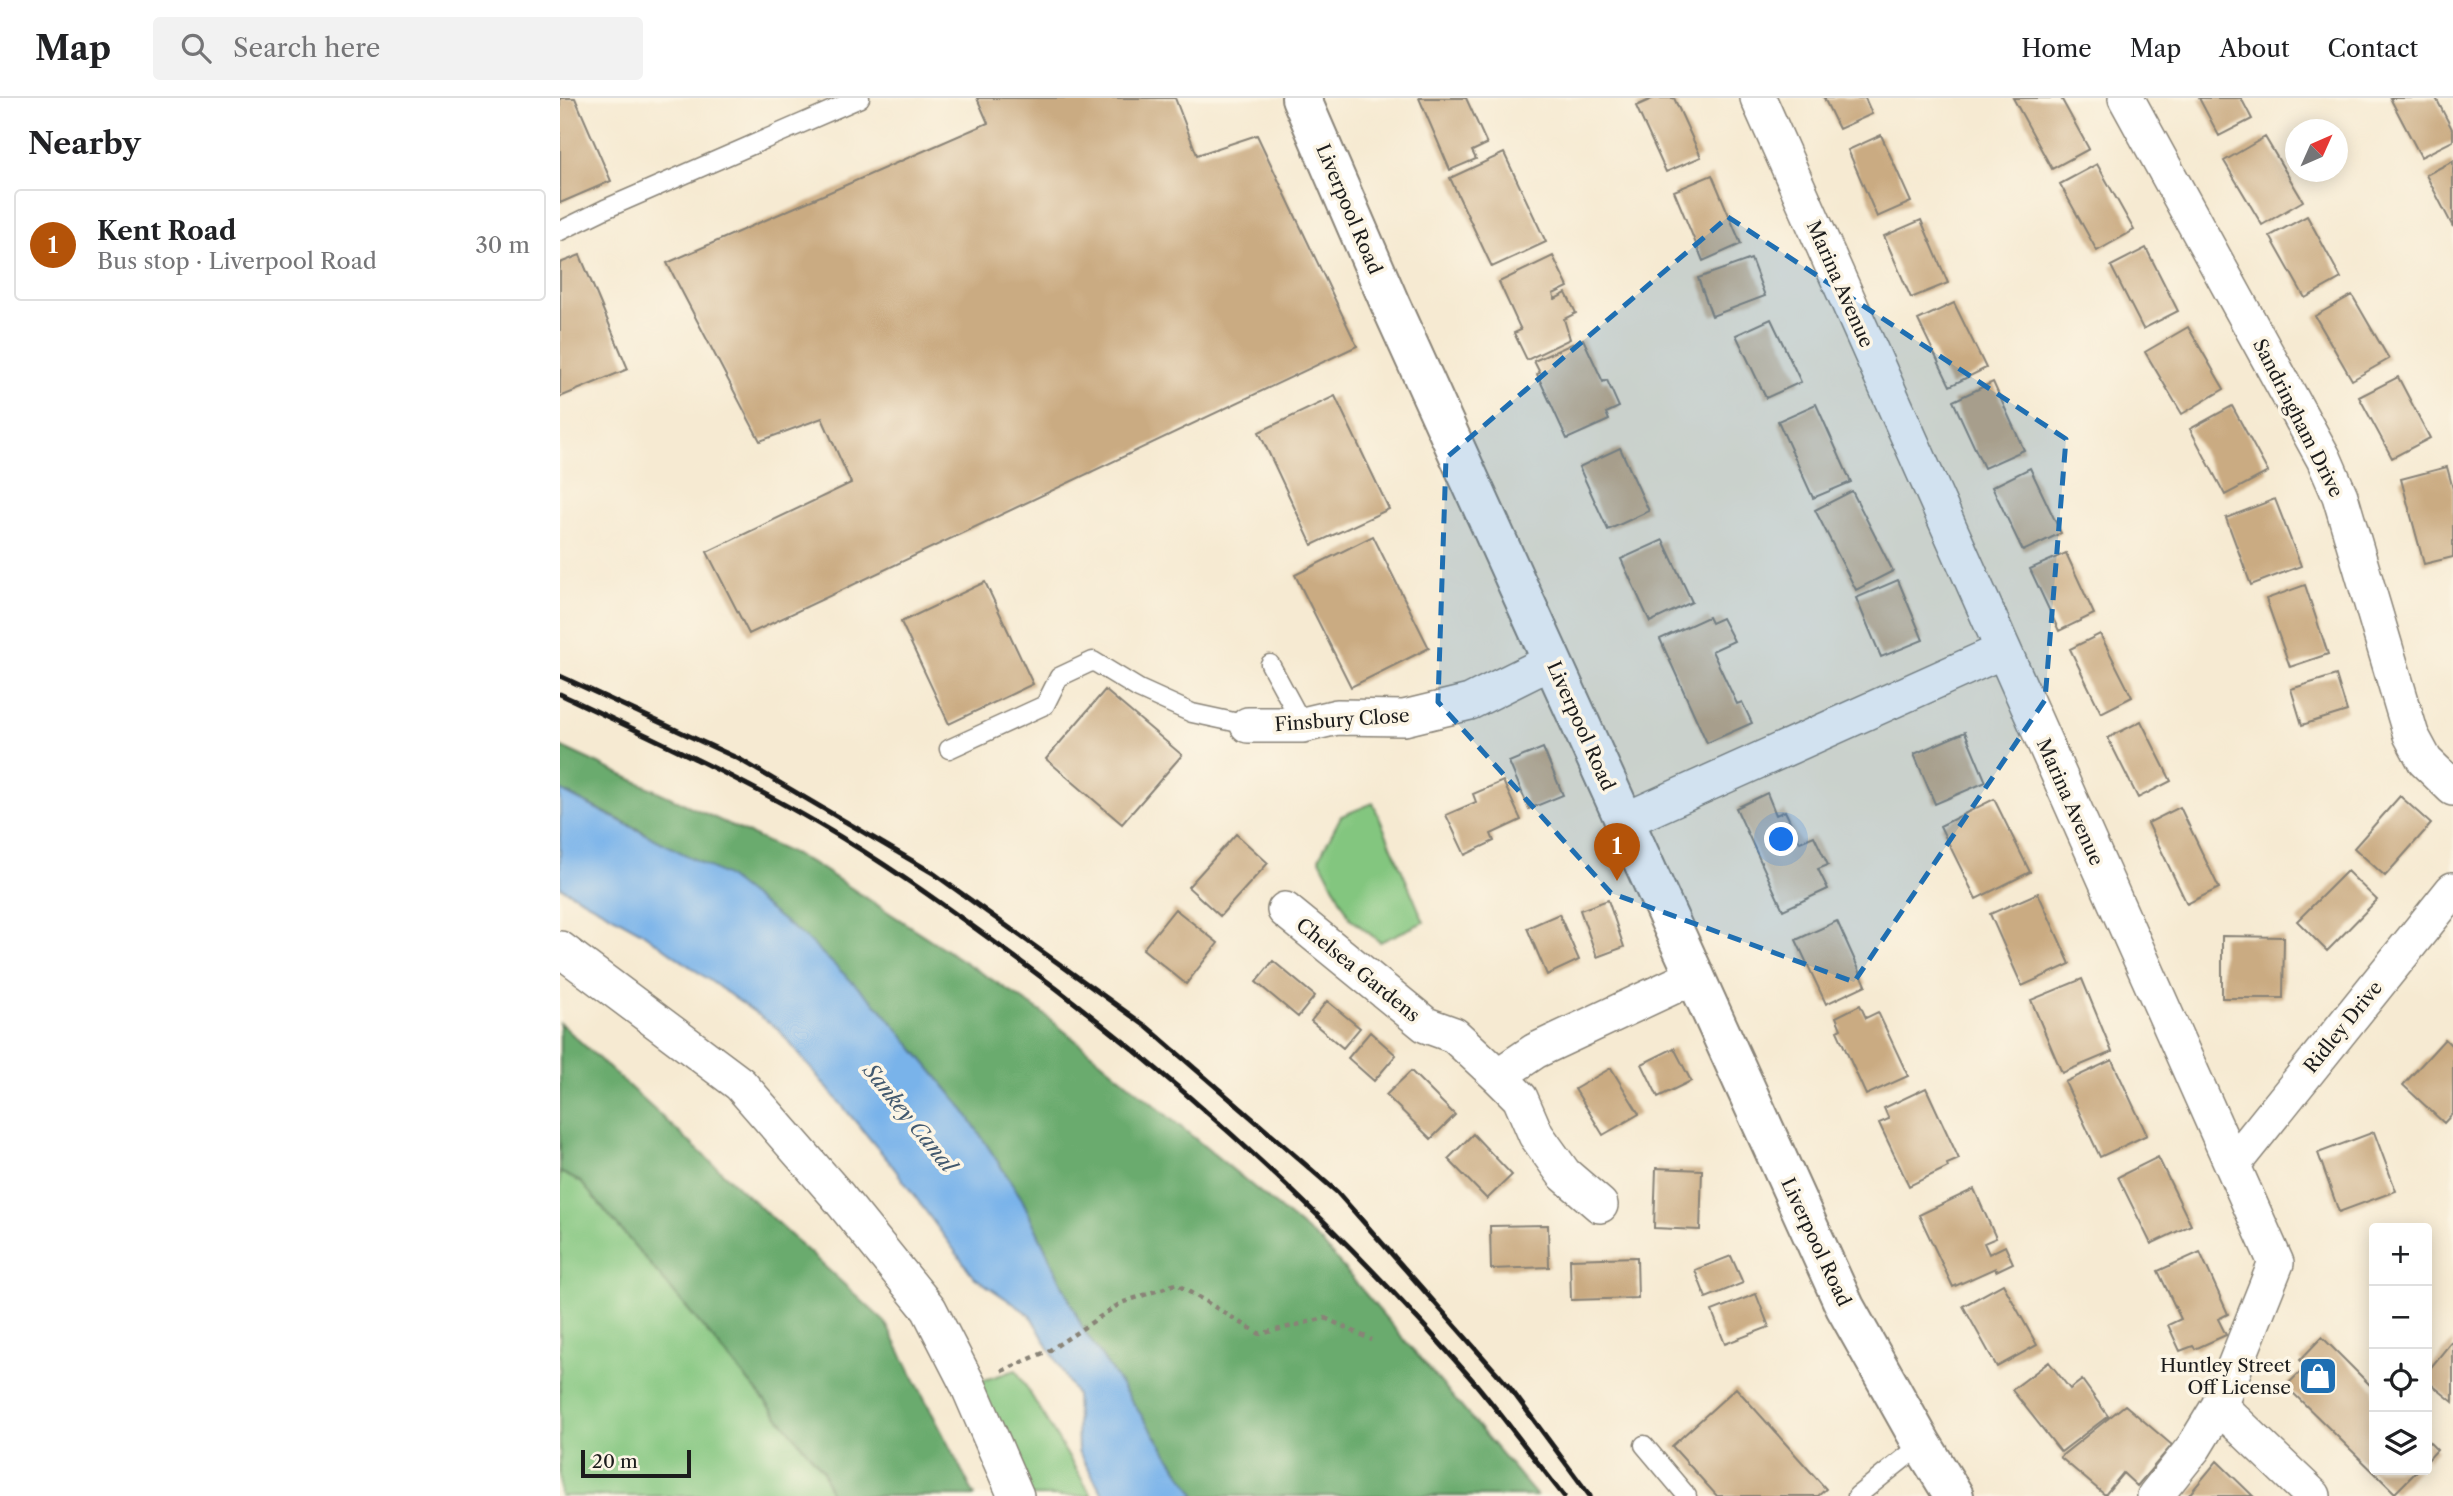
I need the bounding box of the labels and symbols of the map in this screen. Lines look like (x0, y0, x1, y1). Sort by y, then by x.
north arrow (2285, 119, 2348, 182)
street label: Liverpool Road (1311, 140, 1387, 278)
street label: Marina Avenue (1802, 217, 1878, 351)
street label: Sandringham Drive (2248, 335, 2348, 501)
street label: Liverpool Road (1542, 658, 1620, 795)
street label: Finsbury Close (1274, 704, 1410, 736)
street label: Marina Avenue (2032, 735, 2108, 869)
your location (1764, 822, 1798, 856)
pin: 1 (1594, 823, 1640, 881)
street label: Chelsea Gardens (1292, 913, 1424, 1027)
street label: Ridley Drive (2299, 976, 2387, 1078)
water label: Sankey Canal (857, 1057, 963, 1179)
street label: Liverpool Road (1776, 1174, 1856, 1310)
place label: Huntley Street Off License (2160, 1354, 2291, 1399)
shop icon: Huntley Street Off License (2297, 1355, 2339, 1397)
scale bar (581, 1447, 691, 1479)

